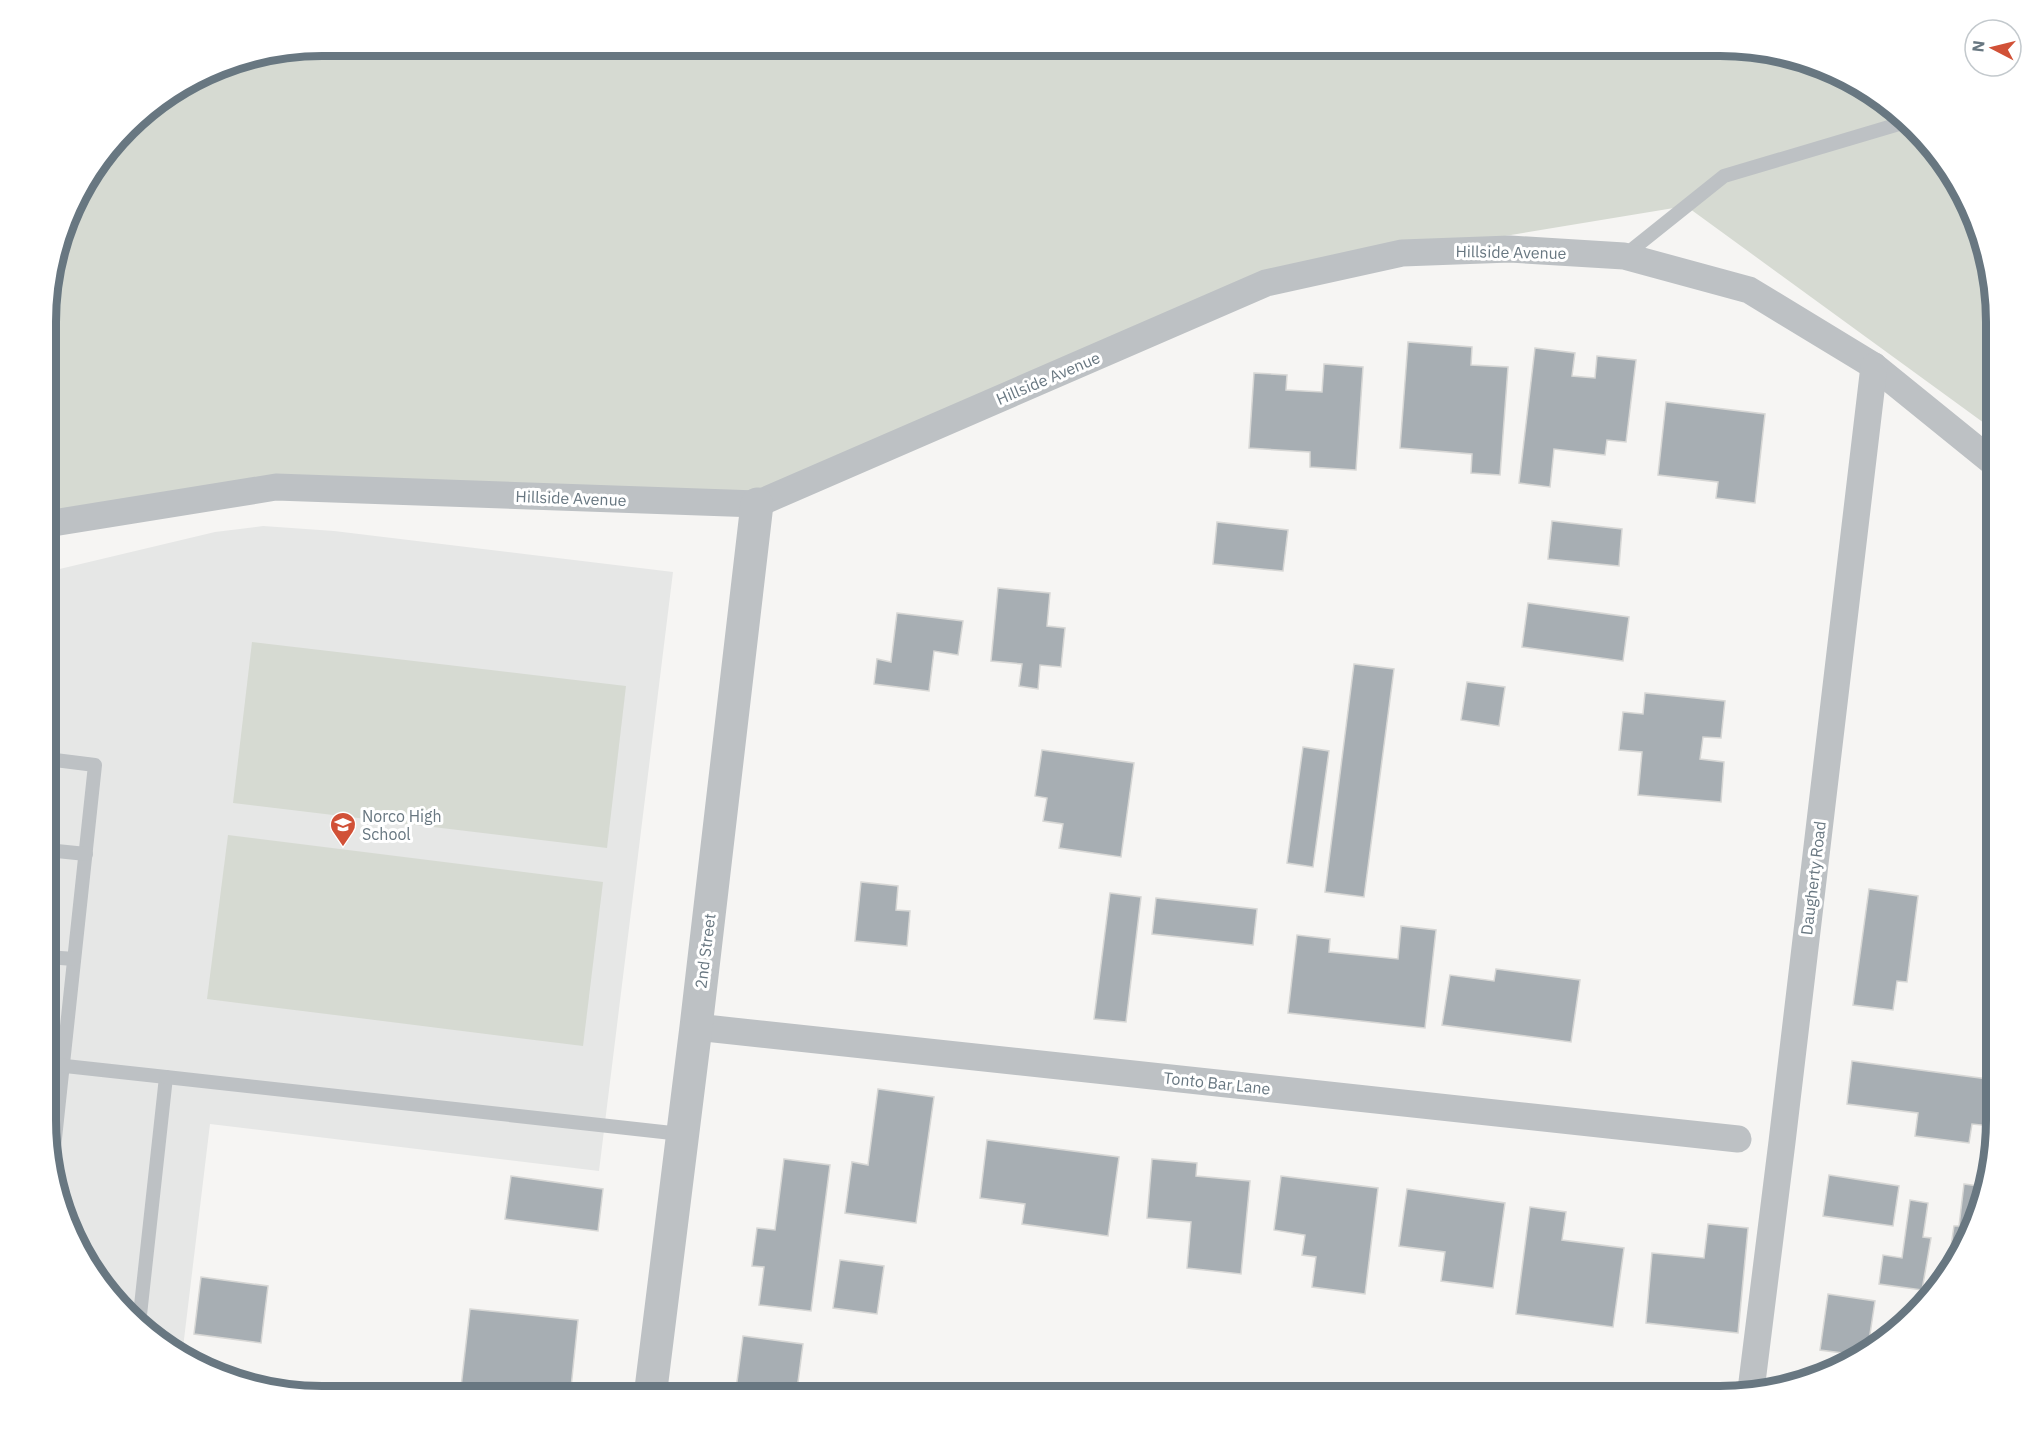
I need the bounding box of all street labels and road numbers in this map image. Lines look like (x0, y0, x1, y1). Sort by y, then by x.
street label: Hillside Avenue (1455, 241, 1567, 263)
street label: Hillside Avenue (993, 347, 1103, 409)
street label: Hillside Avenue (515, 486, 627, 510)
street label: Daugherty Road (1796, 820, 1830, 936)
street label: 2nd Street (690, 912, 720, 990)
street label: Tonto Bar Lane (1162, 1067, 1272, 1099)

